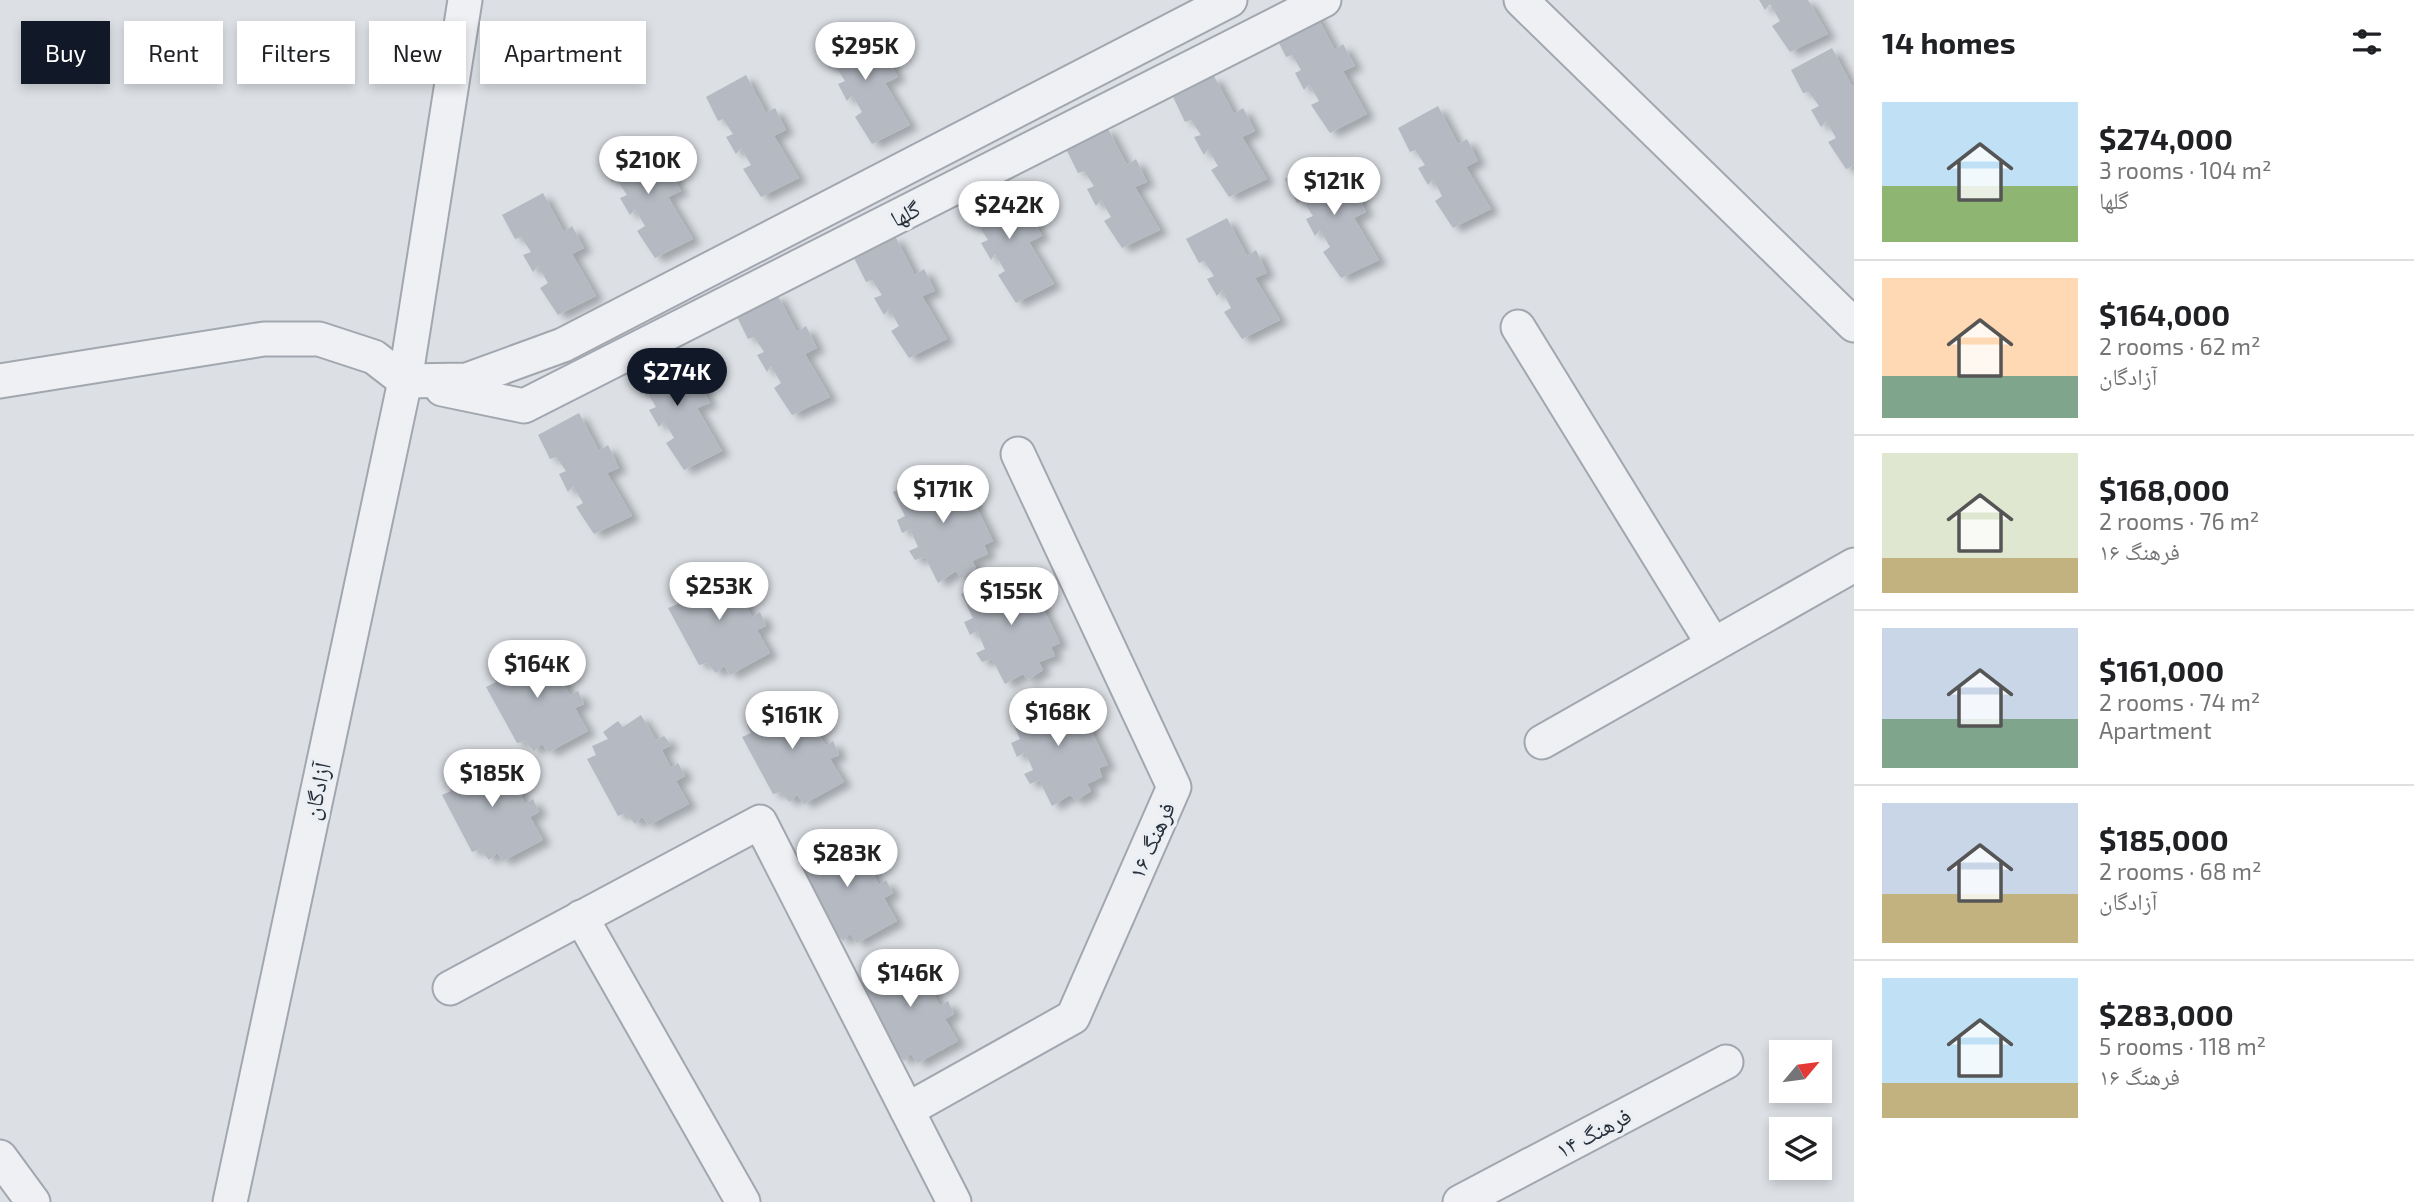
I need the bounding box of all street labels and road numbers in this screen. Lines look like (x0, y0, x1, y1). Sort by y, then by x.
street label: گلها (885, 194, 925, 232)
street label: آزادگان (296, 759, 337, 823)
street label: فرهنگ ۱۶ (1122, 797, 1180, 883)
street label: فرهنگ ۱۴ (1551, 1101, 1635, 1163)

